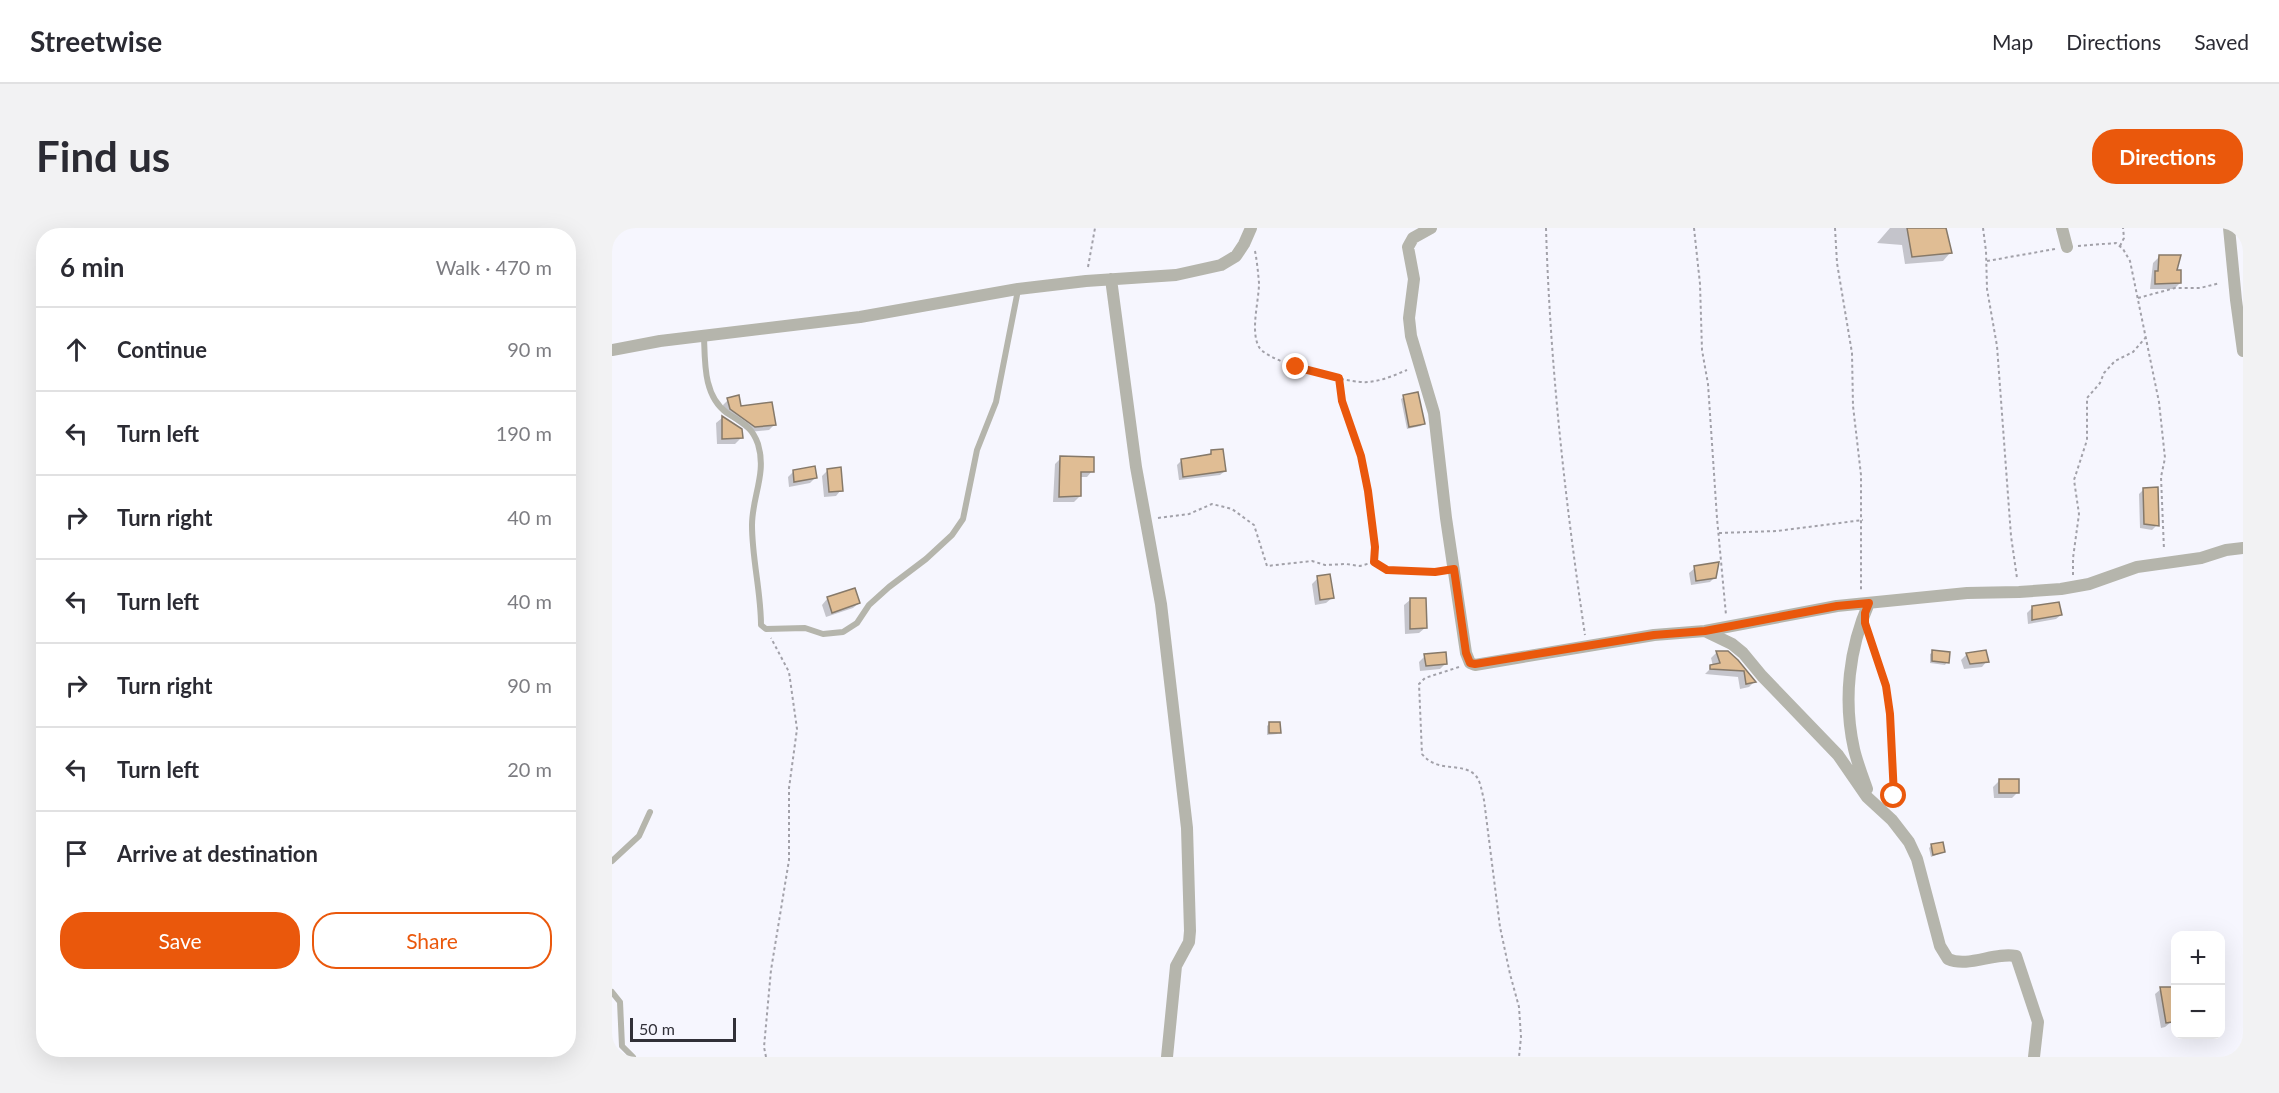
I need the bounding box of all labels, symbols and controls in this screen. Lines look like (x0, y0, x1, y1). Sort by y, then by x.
text: Streetwise (30, 24, 162, 58)
text: Map (1992, 29, 2033, 54)
text: Directions (2066, 29, 2161, 54)
text: Saved (2194, 29, 2249, 54)
button: Directions (2092, 129, 2243, 184)
text: Find us (36, 131, 170, 181)
text: 6 min (60, 251, 124, 283)
text: Walk · 470 m (436, 255, 552, 279)
icon: ahead (60, 333, 93, 366)
text: Continue (117, 336, 207, 363)
text: 90 m (507, 337, 552, 361)
route end (1282, 353, 1308, 379)
icon: left (60, 417, 93, 450)
text: Turn left (117, 420, 199, 447)
text: 190 m (496, 421, 552, 445)
icon: right (60, 501, 93, 534)
text: Turn right (117, 504, 212, 531)
text: 40 m (507, 505, 552, 529)
icon: left (60, 585, 93, 618)
text: Turn left (117, 588, 199, 615)
text: 40 m (507, 589, 552, 613)
icon: right (60, 669, 93, 702)
text: Turn right (117, 672, 212, 699)
text: 90 m (507, 673, 552, 697)
icon: left (60, 753, 93, 786)
text: Turn left (117, 756, 199, 783)
text: 20 m (507, 757, 552, 781)
route start (1880, 782, 1906, 808)
icon: arrive (60, 837, 93, 870)
text: Arrive at destination (117, 840, 318, 867)
button: Save (60, 912, 300, 969)
button: Share (312, 912, 552, 969)
map controls (2171, 931, 2225, 1039)
button: + (2171, 931, 2225, 985)
button: − (2171, 985, 2225, 1039)
scale bar (630, 1015, 736, 1042)
text: 50 m (639, 1019, 675, 1038)

